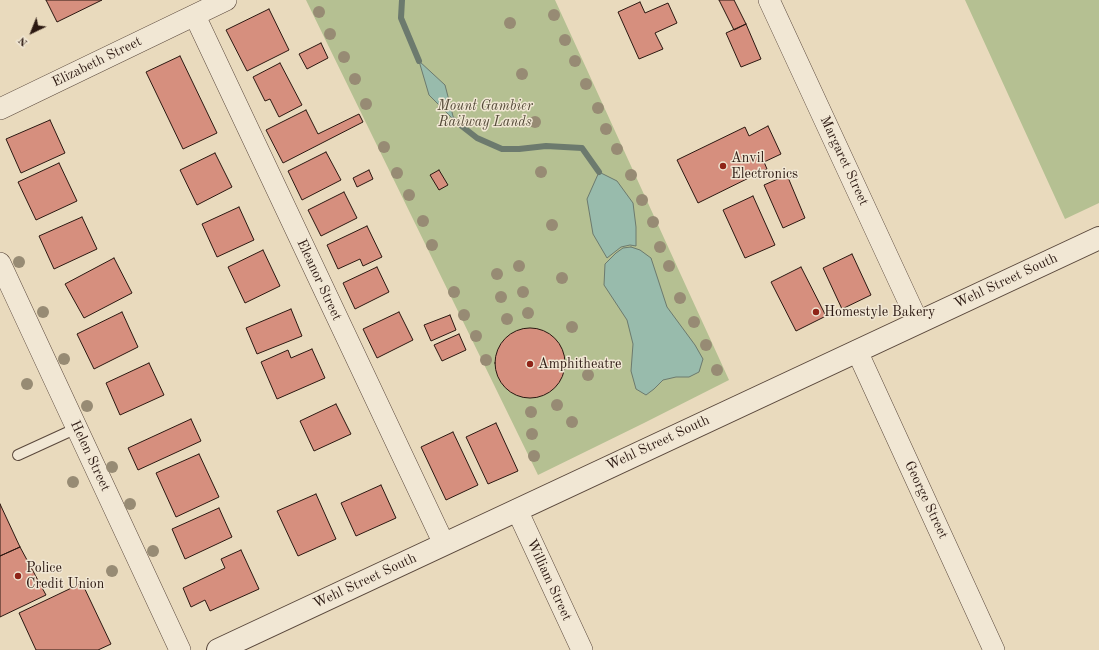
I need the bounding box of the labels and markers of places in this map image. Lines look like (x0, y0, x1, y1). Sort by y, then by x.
place label: Anvil Electronics (731, 150, 798, 182)
marker: Anvil Electronics (718, 161, 728, 171)
place label: Homestyle Bakery (824, 304, 936, 320)
marker: Homestyle Bakery (811, 307, 821, 317)
place label: Amphitheatre (538, 356, 621, 372)
marker: Amphitheatre (525, 359, 535, 369)
place label: Police Credit Union (26, 560, 104, 592)
marker: Police Credit Union (13, 571, 23, 581)

